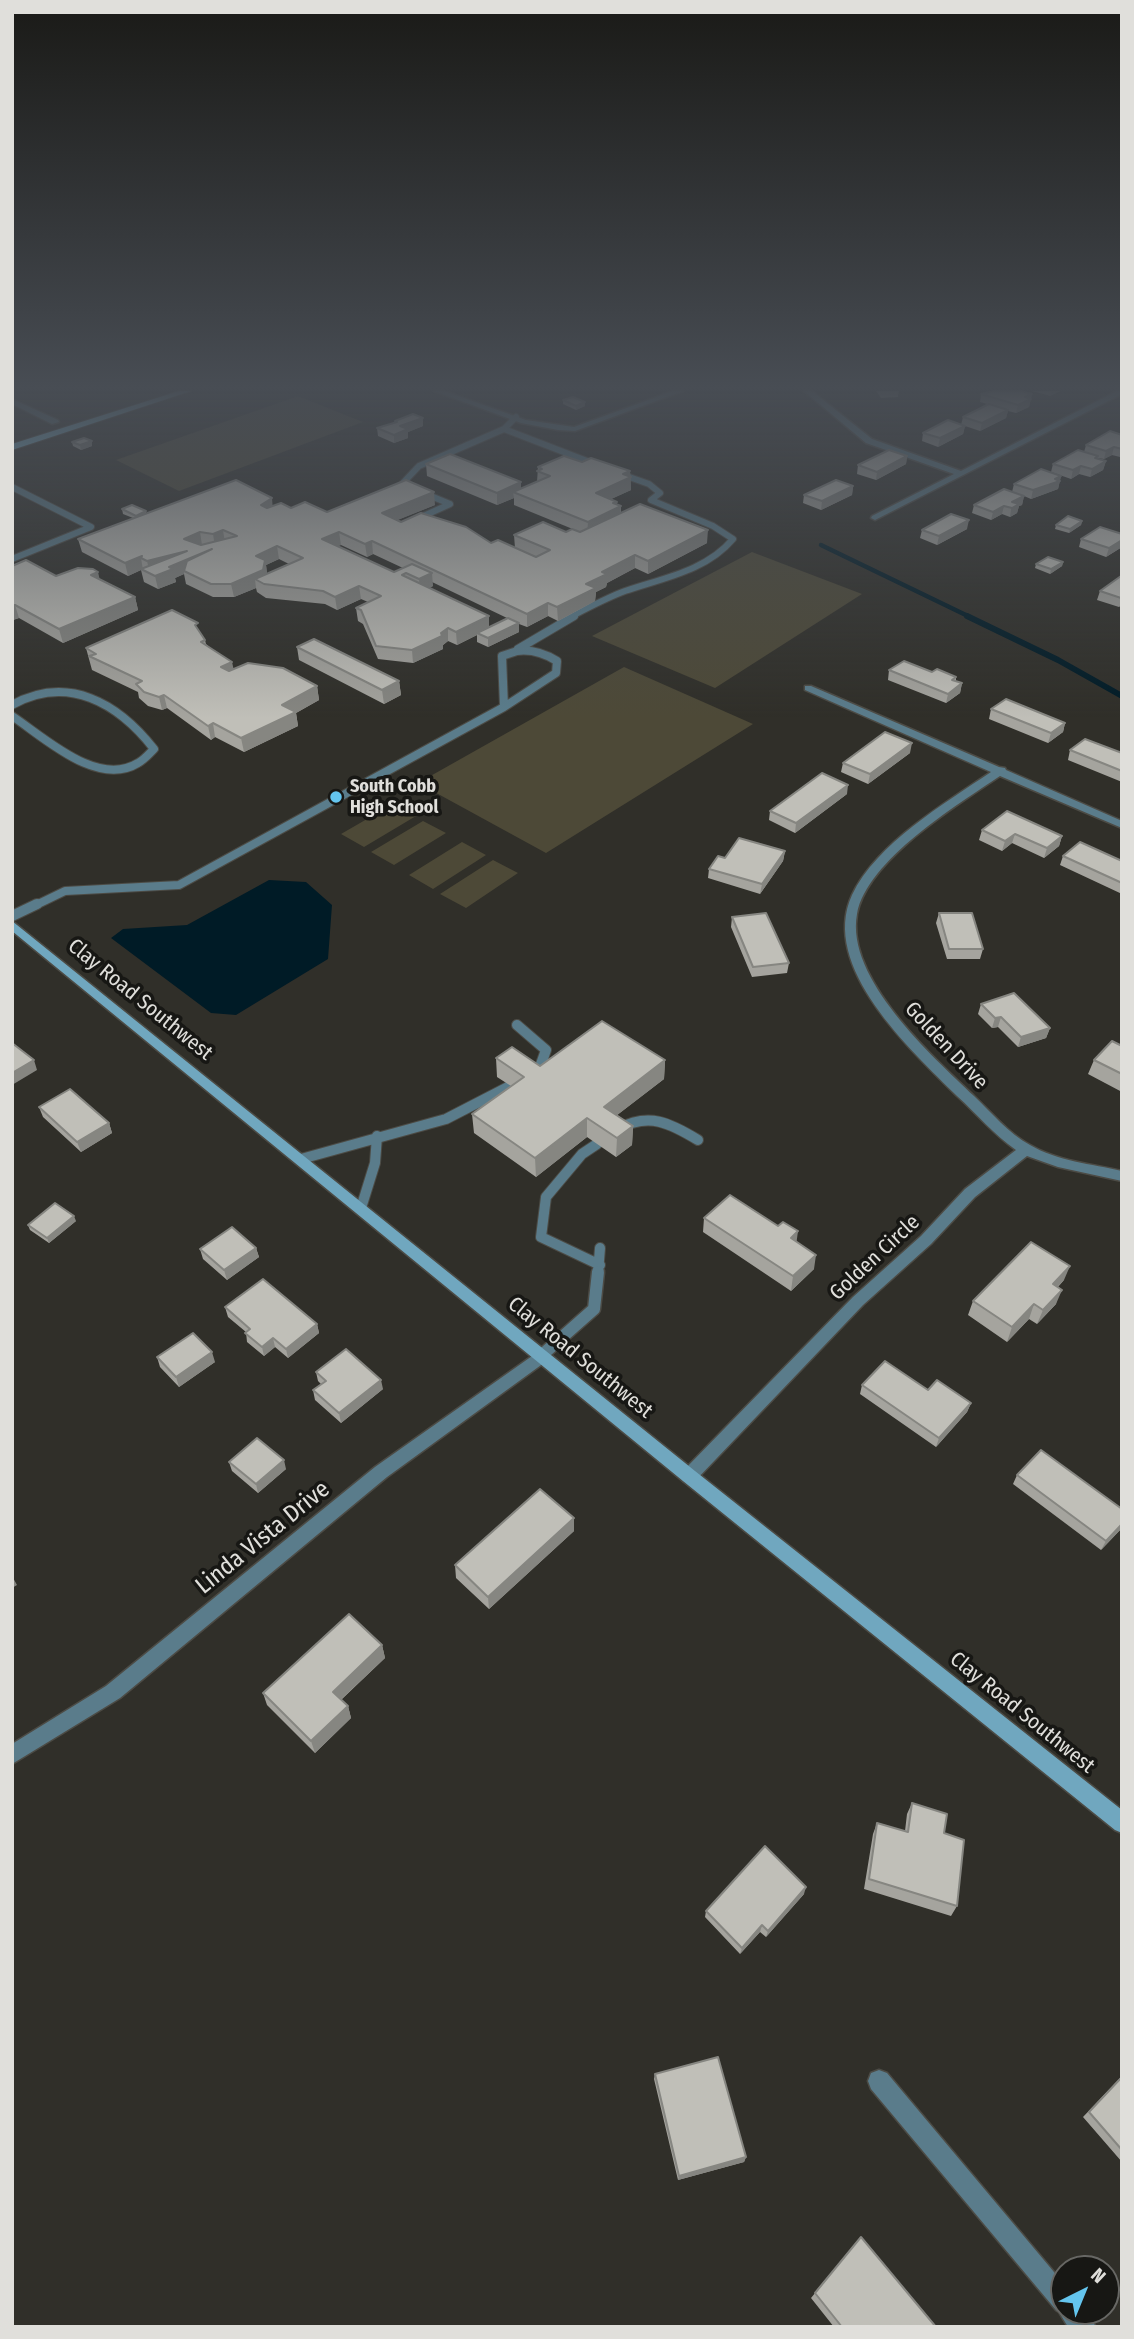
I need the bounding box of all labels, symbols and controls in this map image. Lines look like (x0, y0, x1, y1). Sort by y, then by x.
place label: South Cobb High School (350, 776, 438, 818)
marker: South Cobb High School (328, 789, 344, 805)
street label: Clay Road Southwest (63, 934, 217, 1066)
street label: Golden Drive (899, 997, 993, 1095)
street label: Golden Circle (825, 1210, 925, 1306)
street label: Clay Road Southwest (503, 1292, 657, 1424)
street label: Linda Vista Drive (190, 1475, 336, 1601)
street label: Clay Road Southwest (945, 1647, 1099, 1779)
north arrow (1050, 2255, 1120, 2325)
text: N (1086, 2263, 1110, 2288)

